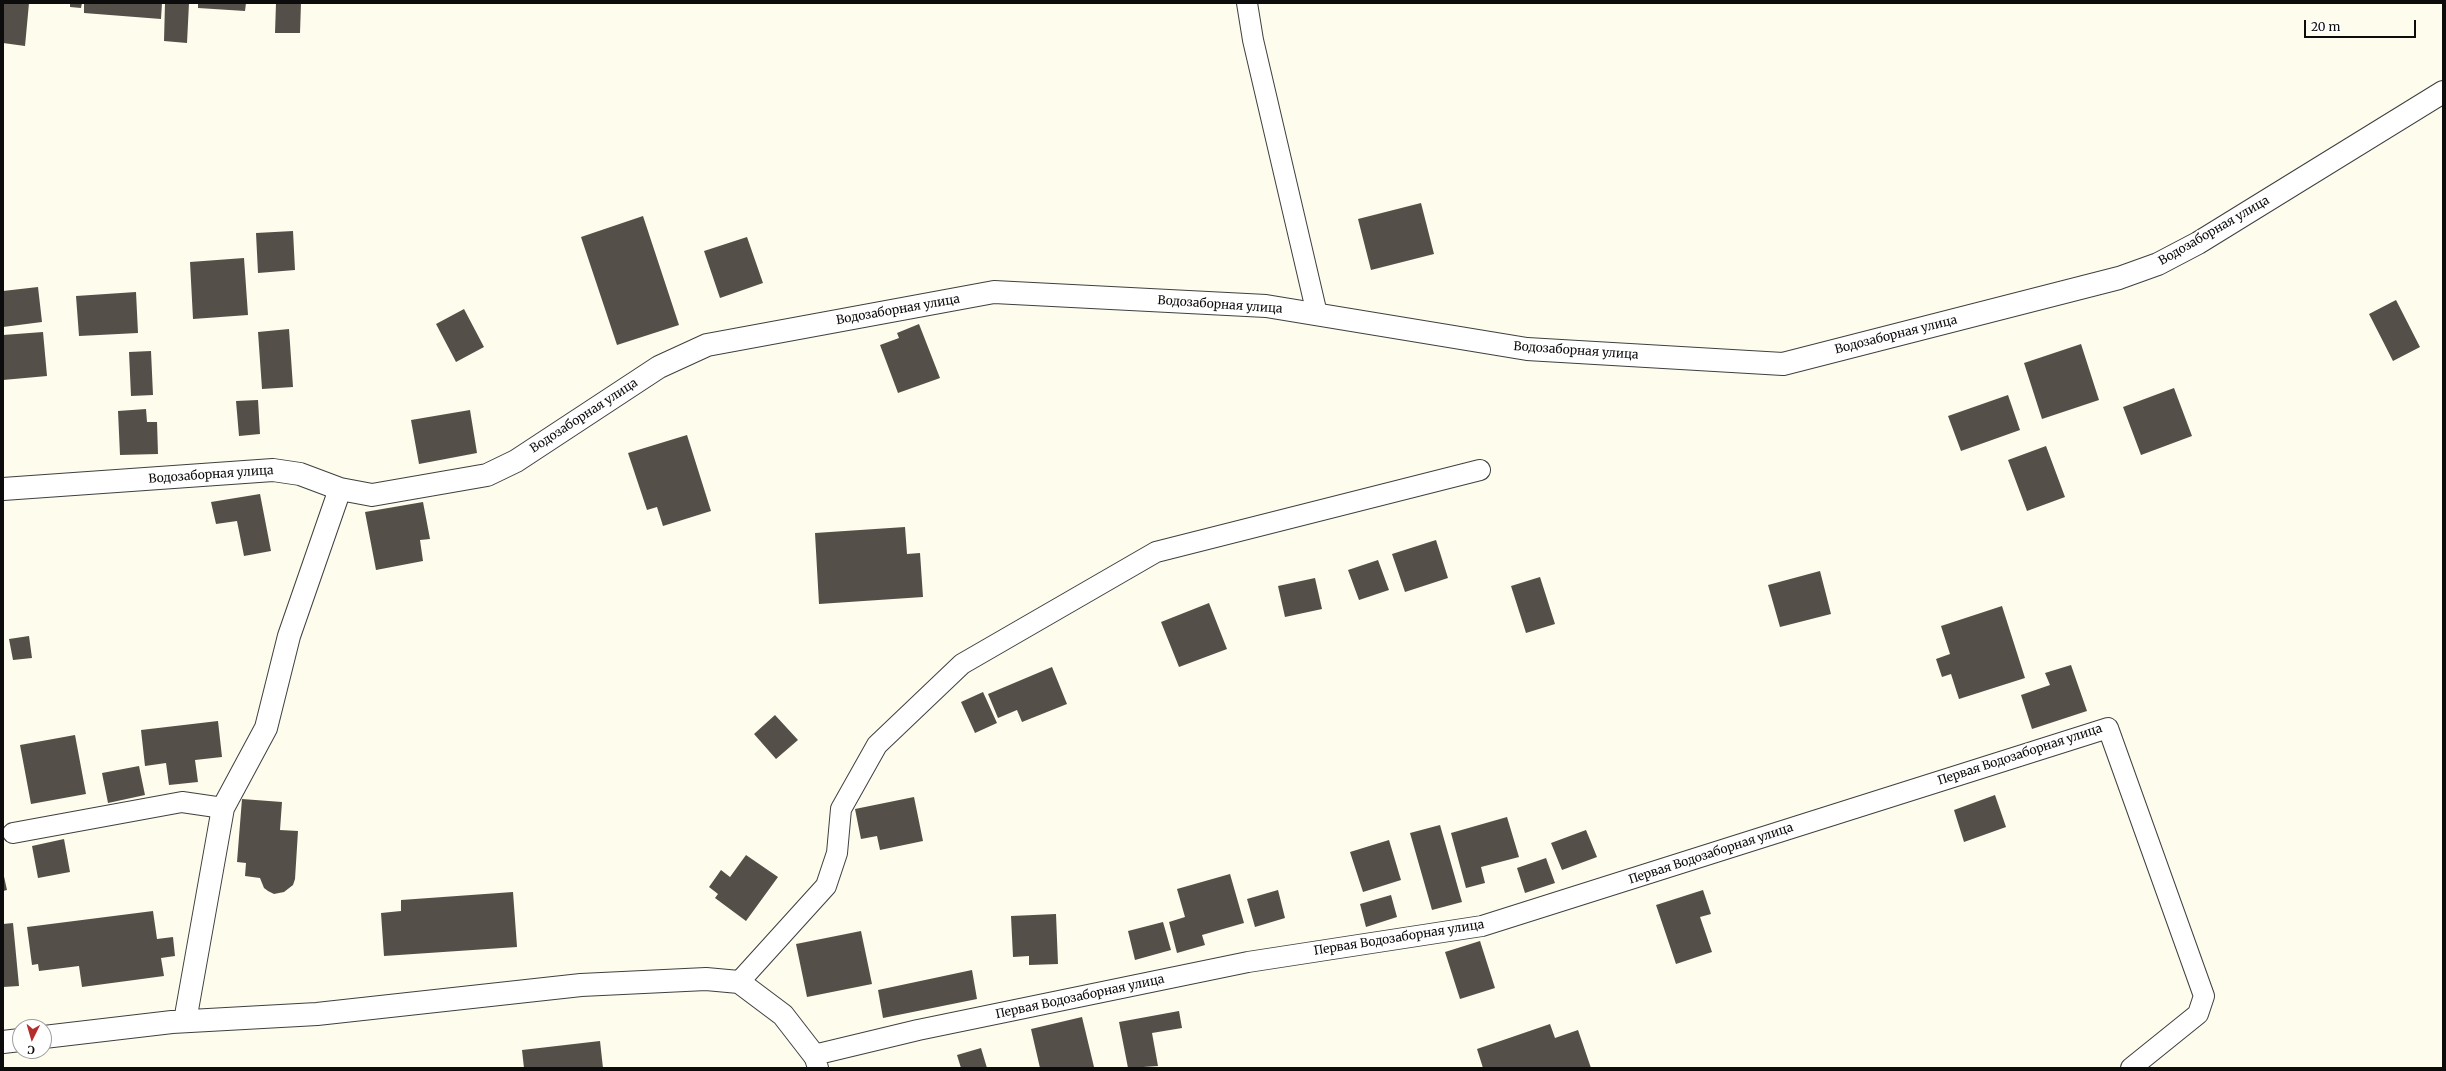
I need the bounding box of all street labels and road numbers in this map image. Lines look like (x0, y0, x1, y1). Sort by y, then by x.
street label: Водозаборная улица (2156, 193, 2272, 269)
street label: Водозаборная улица (835, 292, 961, 328)
street label: Водозаборная улица (1157, 293, 1283, 317)
street label: Водозаборная улица (1833, 313, 1959, 357)
street label: Водозаборная улица (1513, 339, 1639, 363)
street label: Водозаборная улица (528, 376, 640, 456)
street label: Водозаборная улица (148, 463, 274, 487)
street label: Первая Водозаборная улица (1936, 722, 2104, 788)
street label: Первая Водозаборная улица (1627, 821, 1795, 887)
street label: Первая Водозаборная улица (1313, 917, 1485, 959)
street label: Первая Водозаборная улица (994, 972, 1166, 1022)

